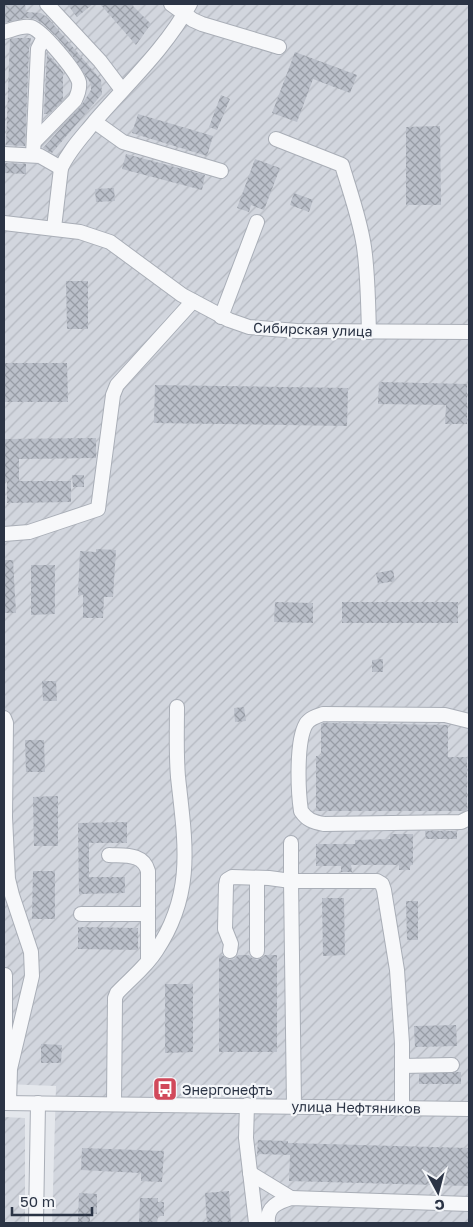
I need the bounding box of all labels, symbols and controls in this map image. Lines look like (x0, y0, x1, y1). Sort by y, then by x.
street label: Сибирская улица (253, 318, 373, 340)
bus stop icon: Энергонефть (152, 1076, 178, 1102)
place label: Энергонефть (182, 1081, 273, 1098)
street label: улица Нефтяников (291, 1097, 421, 1117)
north arrow (413, 1167, 463, 1217)
scale bar (12, 1184, 92, 1216)
text: 50 m (20, 1192, 55, 1210)
text: С (434, 1196, 446, 1214)

